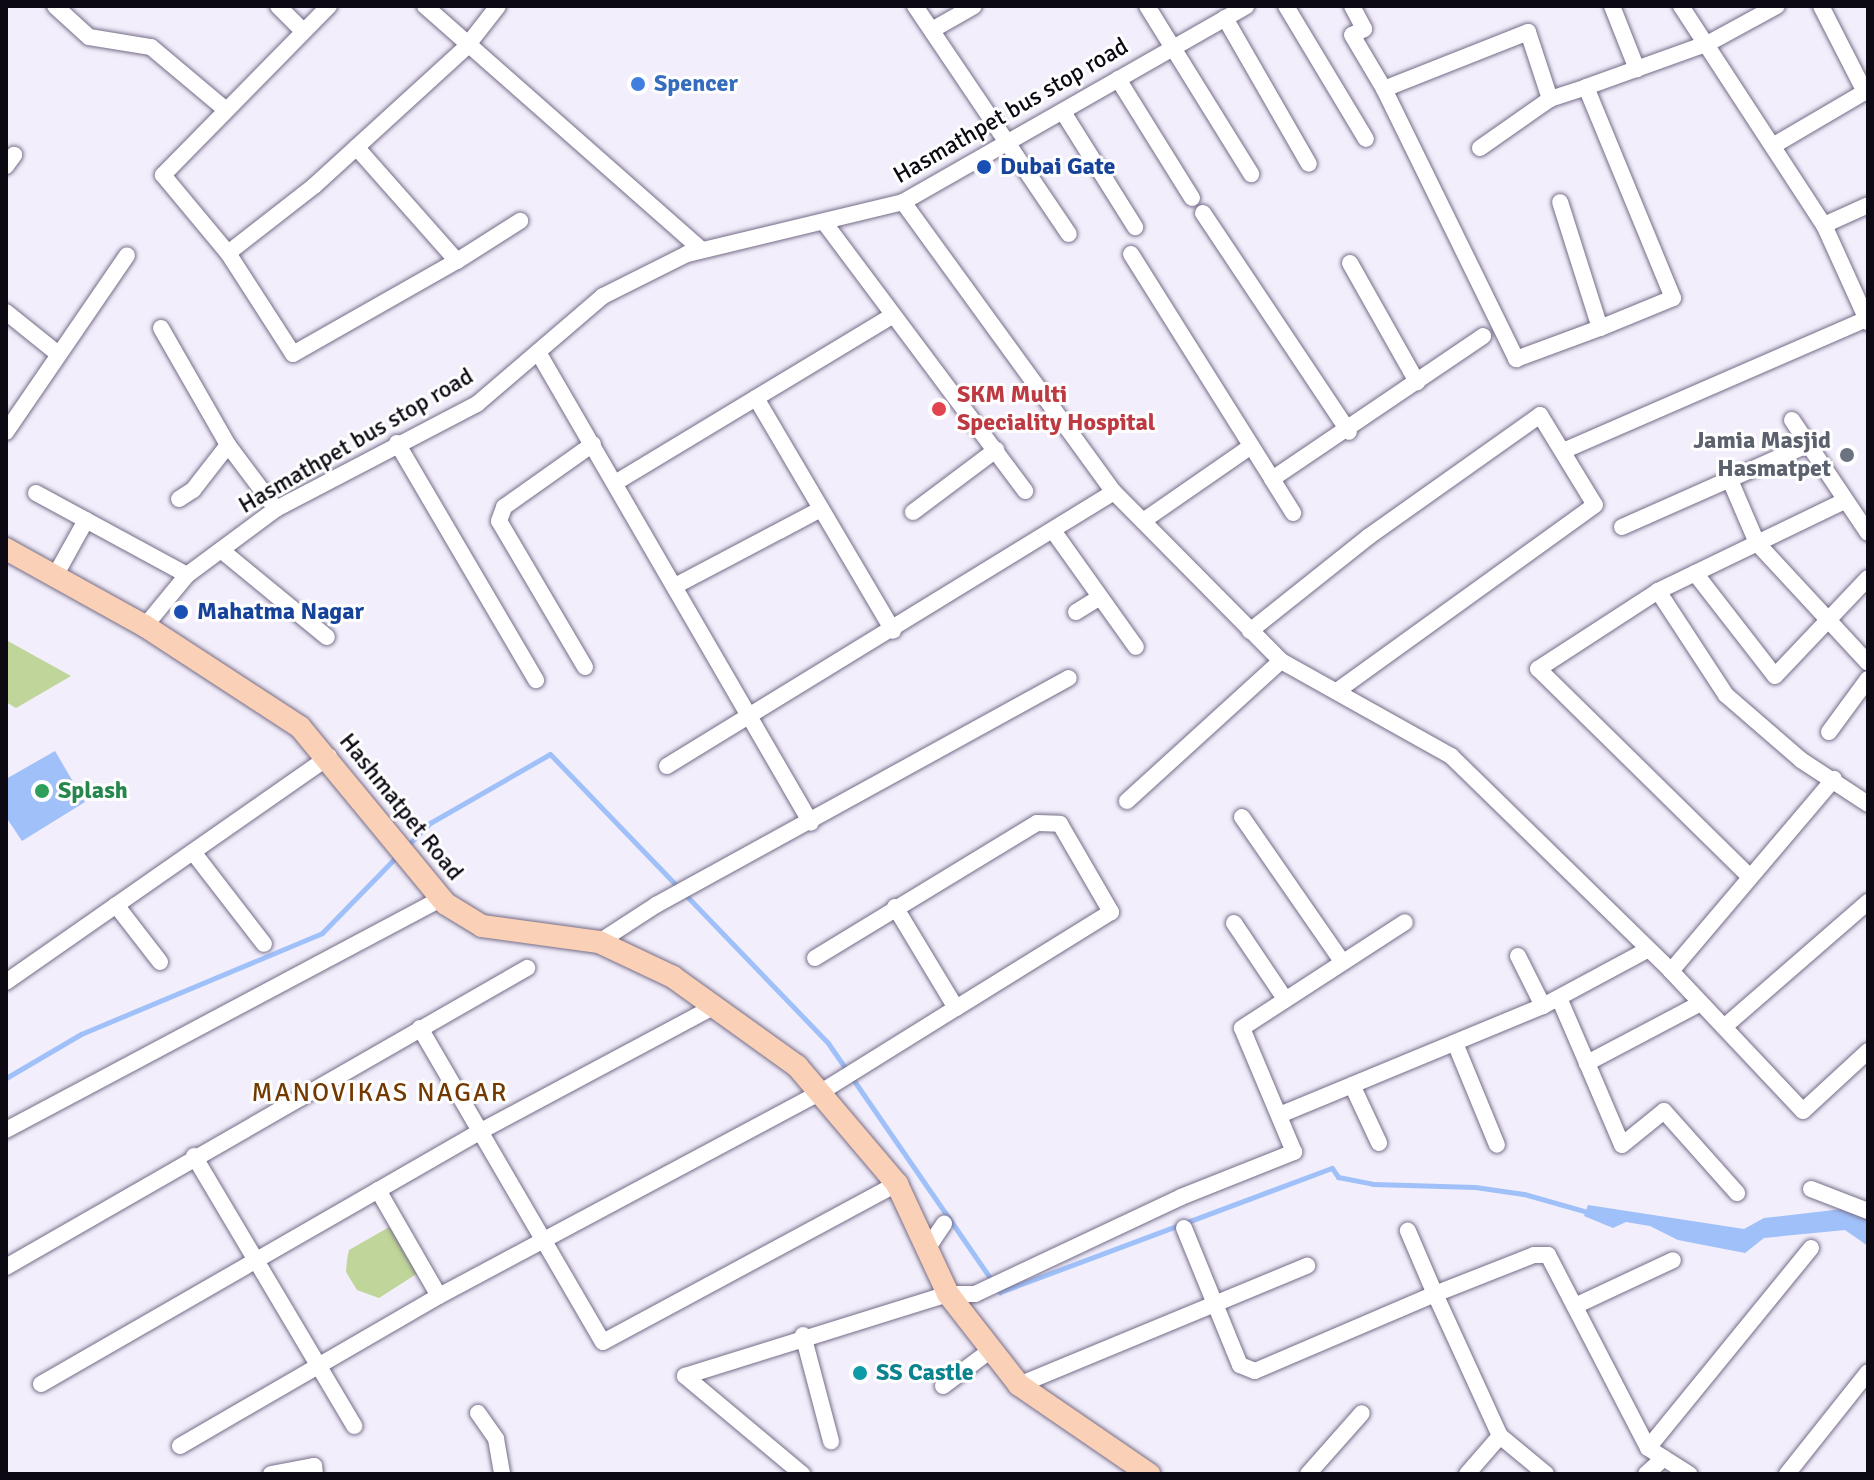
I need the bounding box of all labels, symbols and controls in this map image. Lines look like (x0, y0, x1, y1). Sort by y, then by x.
street label: Hasmathpet bus stop road (889, 32, 1133, 190)
place label: Spencer (654, 70, 738, 98)
marker: Spencer (629, 75, 647, 93)
place label: Dubai Gate (1000, 153, 1115, 181)
marker: Dubai Gate (975, 158, 993, 176)
street label: Hasmathpet bus stop road (234, 362, 478, 520)
place label: SKM Multi Speciality Hospital (957, 381, 1155, 437)
marker: SKM Multi Speciality Hospital (928, 398, 950, 420)
place label: Jamia Masjid Hasmatpet (1693, 427, 1831, 483)
marker: Jamia Masjid Hasmatpet (1838, 446, 1856, 464)
place label: Mahatma Nagar (197, 598, 364, 626)
marker: Mahatma Nagar (172, 603, 190, 621)
street label: Hashmatpet Road (333, 728, 469, 886)
place label: Splash (58, 777, 128, 805)
marker: Splash (33, 782, 51, 800)
district label: MANOVIKAS NAGAR (252, 1078, 508, 1110)
place label: SS Castle (876, 1359, 974, 1387)
marker: SS Castle (851, 1364, 869, 1382)

